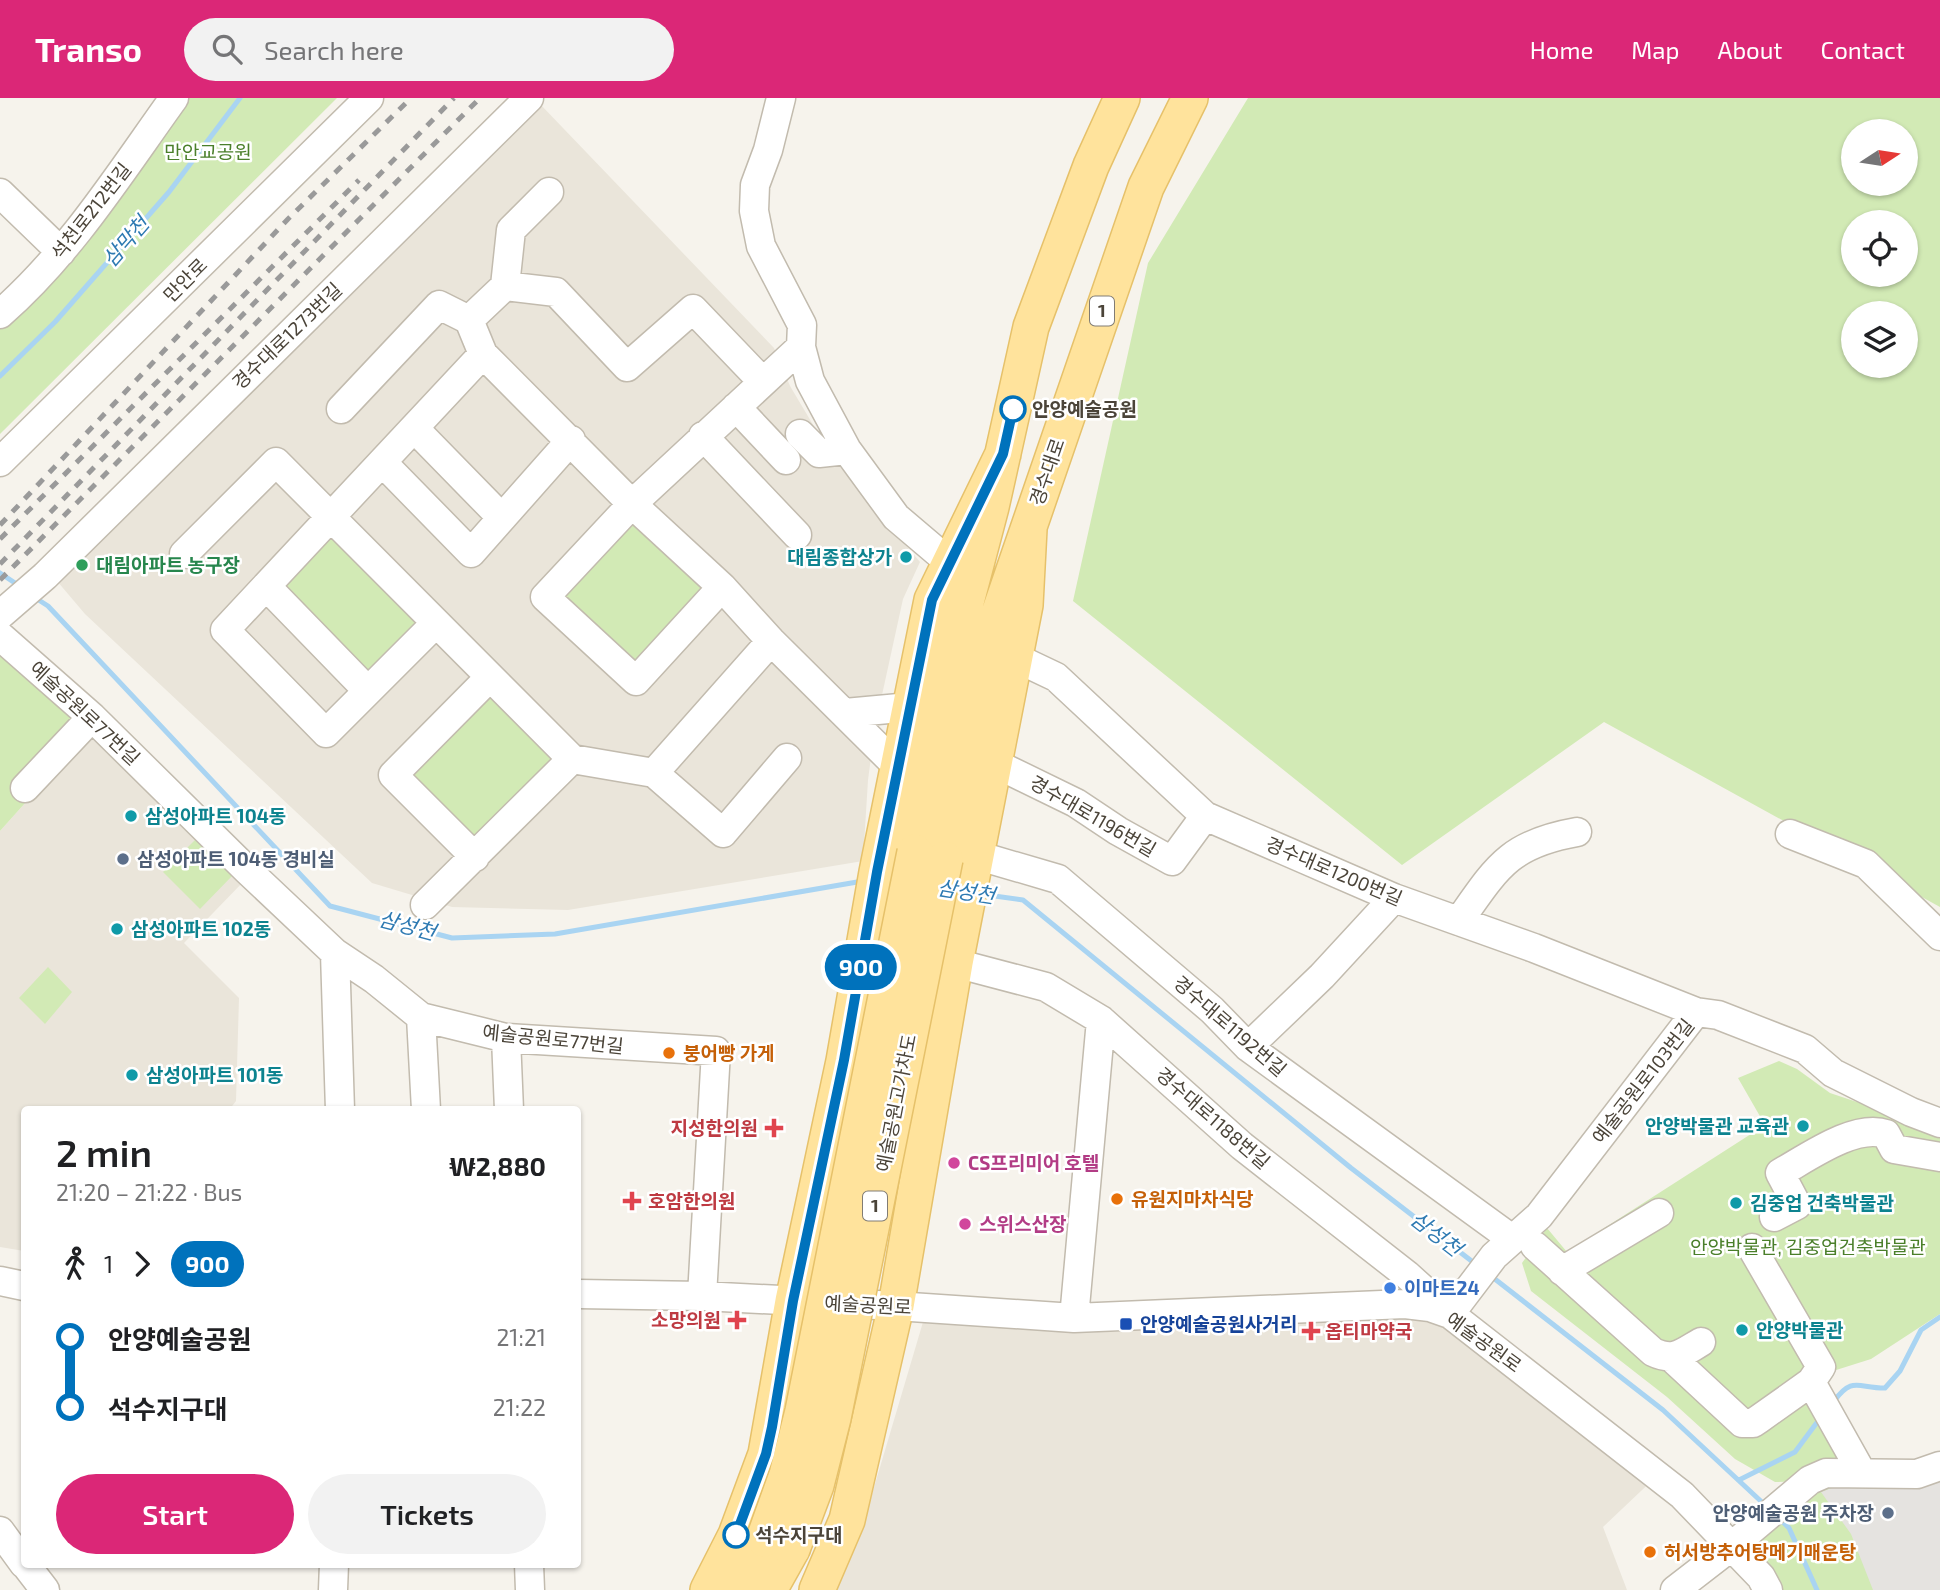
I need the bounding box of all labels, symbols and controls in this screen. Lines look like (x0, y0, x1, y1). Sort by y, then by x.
search box (184, 18, 674, 81)
text: Transo (35, 29, 142, 69)
icon: search (208, 30, 246, 68)
text: Search here (264, 34, 404, 65)
text: Home (1530, 35, 1593, 64)
text: Map (1631, 35, 1679, 64)
text: About (1717, 35, 1783, 64)
text: Contact (1821, 35, 1905, 64)
north arrow (1841, 119, 1918, 196)
map controls (1841, 119, 1918, 378)
park label: 만안교공원 (164, 140, 252, 163)
street label: 석천로212번길 (46, 158, 135, 264)
water label: 삼막천 (96, 209, 155, 271)
button: locate (1841, 210, 1918, 287)
street label: 만안로 (158, 253, 211, 306)
street label: 경수대로1273번길 (227, 278, 346, 394)
road number: 1 (1090, 296, 1114, 326)
button: layers (1841, 301, 1918, 378)
marker: 안양예술공원 (1000, 396, 1026, 422)
place label: 안양예술공원 (1032, 397, 1137, 420)
street label: 경수대로 (1024, 435, 1069, 509)
place label: 대림종합상가 (787, 545, 893, 568)
marker: 대림종합상가 (898, 549, 914, 565)
place label: 대림아파트 농구장 (96, 553, 240, 576)
marker: 대림아파트 농구장 (74, 557, 90, 573)
street label: 예술공원로77번길 (26, 656, 145, 769)
street label: 경수대로1196번길 (1026, 770, 1160, 861)
place label: 삼성아파트 104동 (145, 804, 286, 827)
marker: 삼성아파트 104동 (123, 808, 139, 824)
street label: 경수대로1200번길 (1262, 831, 1406, 910)
place label: 삼성아파트 104동 경비실 (137, 847, 335, 870)
marker: 삼성아파트 104동 경비실 (115, 851, 131, 867)
water label: 삼성천 (936, 874, 999, 908)
water label: 삼성천 (376, 905, 441, 945)
place label: 삼성아파트 102동 (131, 917, 271, 940)
marker: 삼성아파트 102동 (109, 921, 125, 937)
line badge: 900 (821, 944, 901, 990)
text: 900 (839, 952, 883, 981)
street label: 경수대로1192번길 (1169, 971, 1291, 1081)
street label: 예술공원로103번길 (1587, 1014, 1698, 1148)
street label: 예술공원로77번길 (481, 1020, 625, 1057)
street label: 예술공원고가차도 (871, 1032, 920, 1174)
place label: 붕어빵 가게 (683, 1041, 775, 1064)
marker: 붕어빵 가게 (661, 1045, 677, 1061)
street label: 경수대로1188번길 (1152, 1062, 1275, 1173)
place label: 삼성아파트 101동 (146, 1063, 283, 1086)
marker: 삼성아파트 101동 (124, 1067, 140, 1083)
place label: 안양박물관 교육관 (1645, 1114, 1790, 1137)
place label: 지성한의원 (671, 1116, 758, 1139)
marker: 지성한의원 (764, 1118, 784, 1138)
marker: 안양박물관 교육관 (1795, 1118, 1811, 1134)
text: 2 min (56, 1129, 152, 1175)
text: ₩2,880 (449, 1150, 546, 1181)
place label: CS프리미어 호텔 (968, 1151, 1099, 1174)
marker: CS프리미어 호텔 (946, 1155, 962, 1171)
text: 21:20 – 21:22 · Bus (56, 1178, 242, 1206)
place label: 유원지마차식당 (1131, 1187, 1254, 1210)
place label: 호암한의원 (648, 1189, 735, 1212)
marker: 호암한의원 (622, 1191, 642, 1211)
road number: 1 (863, 1191, 887, 1220)
marker: 유원지마차식당 (1109, 1191, 1125, 1207)
place label: 김중업 건축박물관 (1750, 1191, 1894, 1214)
marker: 김중업 건축박물관 (1728, 1195, 1744, 1211)
water label: 삼성천 (1406, 1205, 1470, 1262)
place label: 스위스산장 (979, 1212, 1066, 1235)
marker: 스위스산장 (957, 1216, 973, 1232)
park label: 안양박물관, 김중업건축박물관 (1690, 1235, 1926, 1258)
icon: walk (56, 1245, 94, 1283)
icon: forward (123, 1245, 161, 1283)
text: 900 (185, 1249, 230, 1278)
text: 1 (104, 1250, 113, 1278)
place label: 이마트24 (1404, 1276, 1480, 1299)
marker: 이마트24 (1382, 1280, 1398, 1296)
street label: 예술공원로 (824, 1291, 912, 1318)
street label: 예술공원로 (1442, 1307, 1526, 1377)
place label: 소망의원 (651, 1308, 721, 1331)
marker: 소망의원 (727, 1310, 747, 1330)
place label: 안양예술공원사거리 (1140, 1312, 1297, 1335)
marker: 안양예술공원사거리 (1118, 1316, 1134, 1332)
place label: 안양박물관 (1756, 1318, 1844, 1341)
place label: 옵티마약국 (1325, 1319, 1412, 1342)
marker: 안양박물관 (1734, 1322, 1750, 1338)
text: 안양예술공원 (108, 1323, 252, 1354)
text: 21:21 (496, 1323, 546, 1351)
marker: 옵티마약국 (1303, 1323, 1319, 1339)
text: 석수지구대 (108, 1393, 228, 1424)
text: 21:22 (493, 1393, 546, 1421)
button: Start (56, 1474, 294, 1554)
button: Tickets (308, 1474, 546, 1554)
place label: 안양예술공원 주차장 (1713, 1501, 1874, 1524)
marker: 안양예술공원 주차장 (1880, 1505, 1896, 1521)
marker: 석수지구대 (723, 1522, 749, 1548)
place label: 석수지구대 (755, 1523, 842, 1546)
place label: 허서방추어탕메기매운탕 (1664, 1540, 1856, 1563)
marker: 허서방추어탕메기매운탕 (1642, 1544, 1658, 1560)

